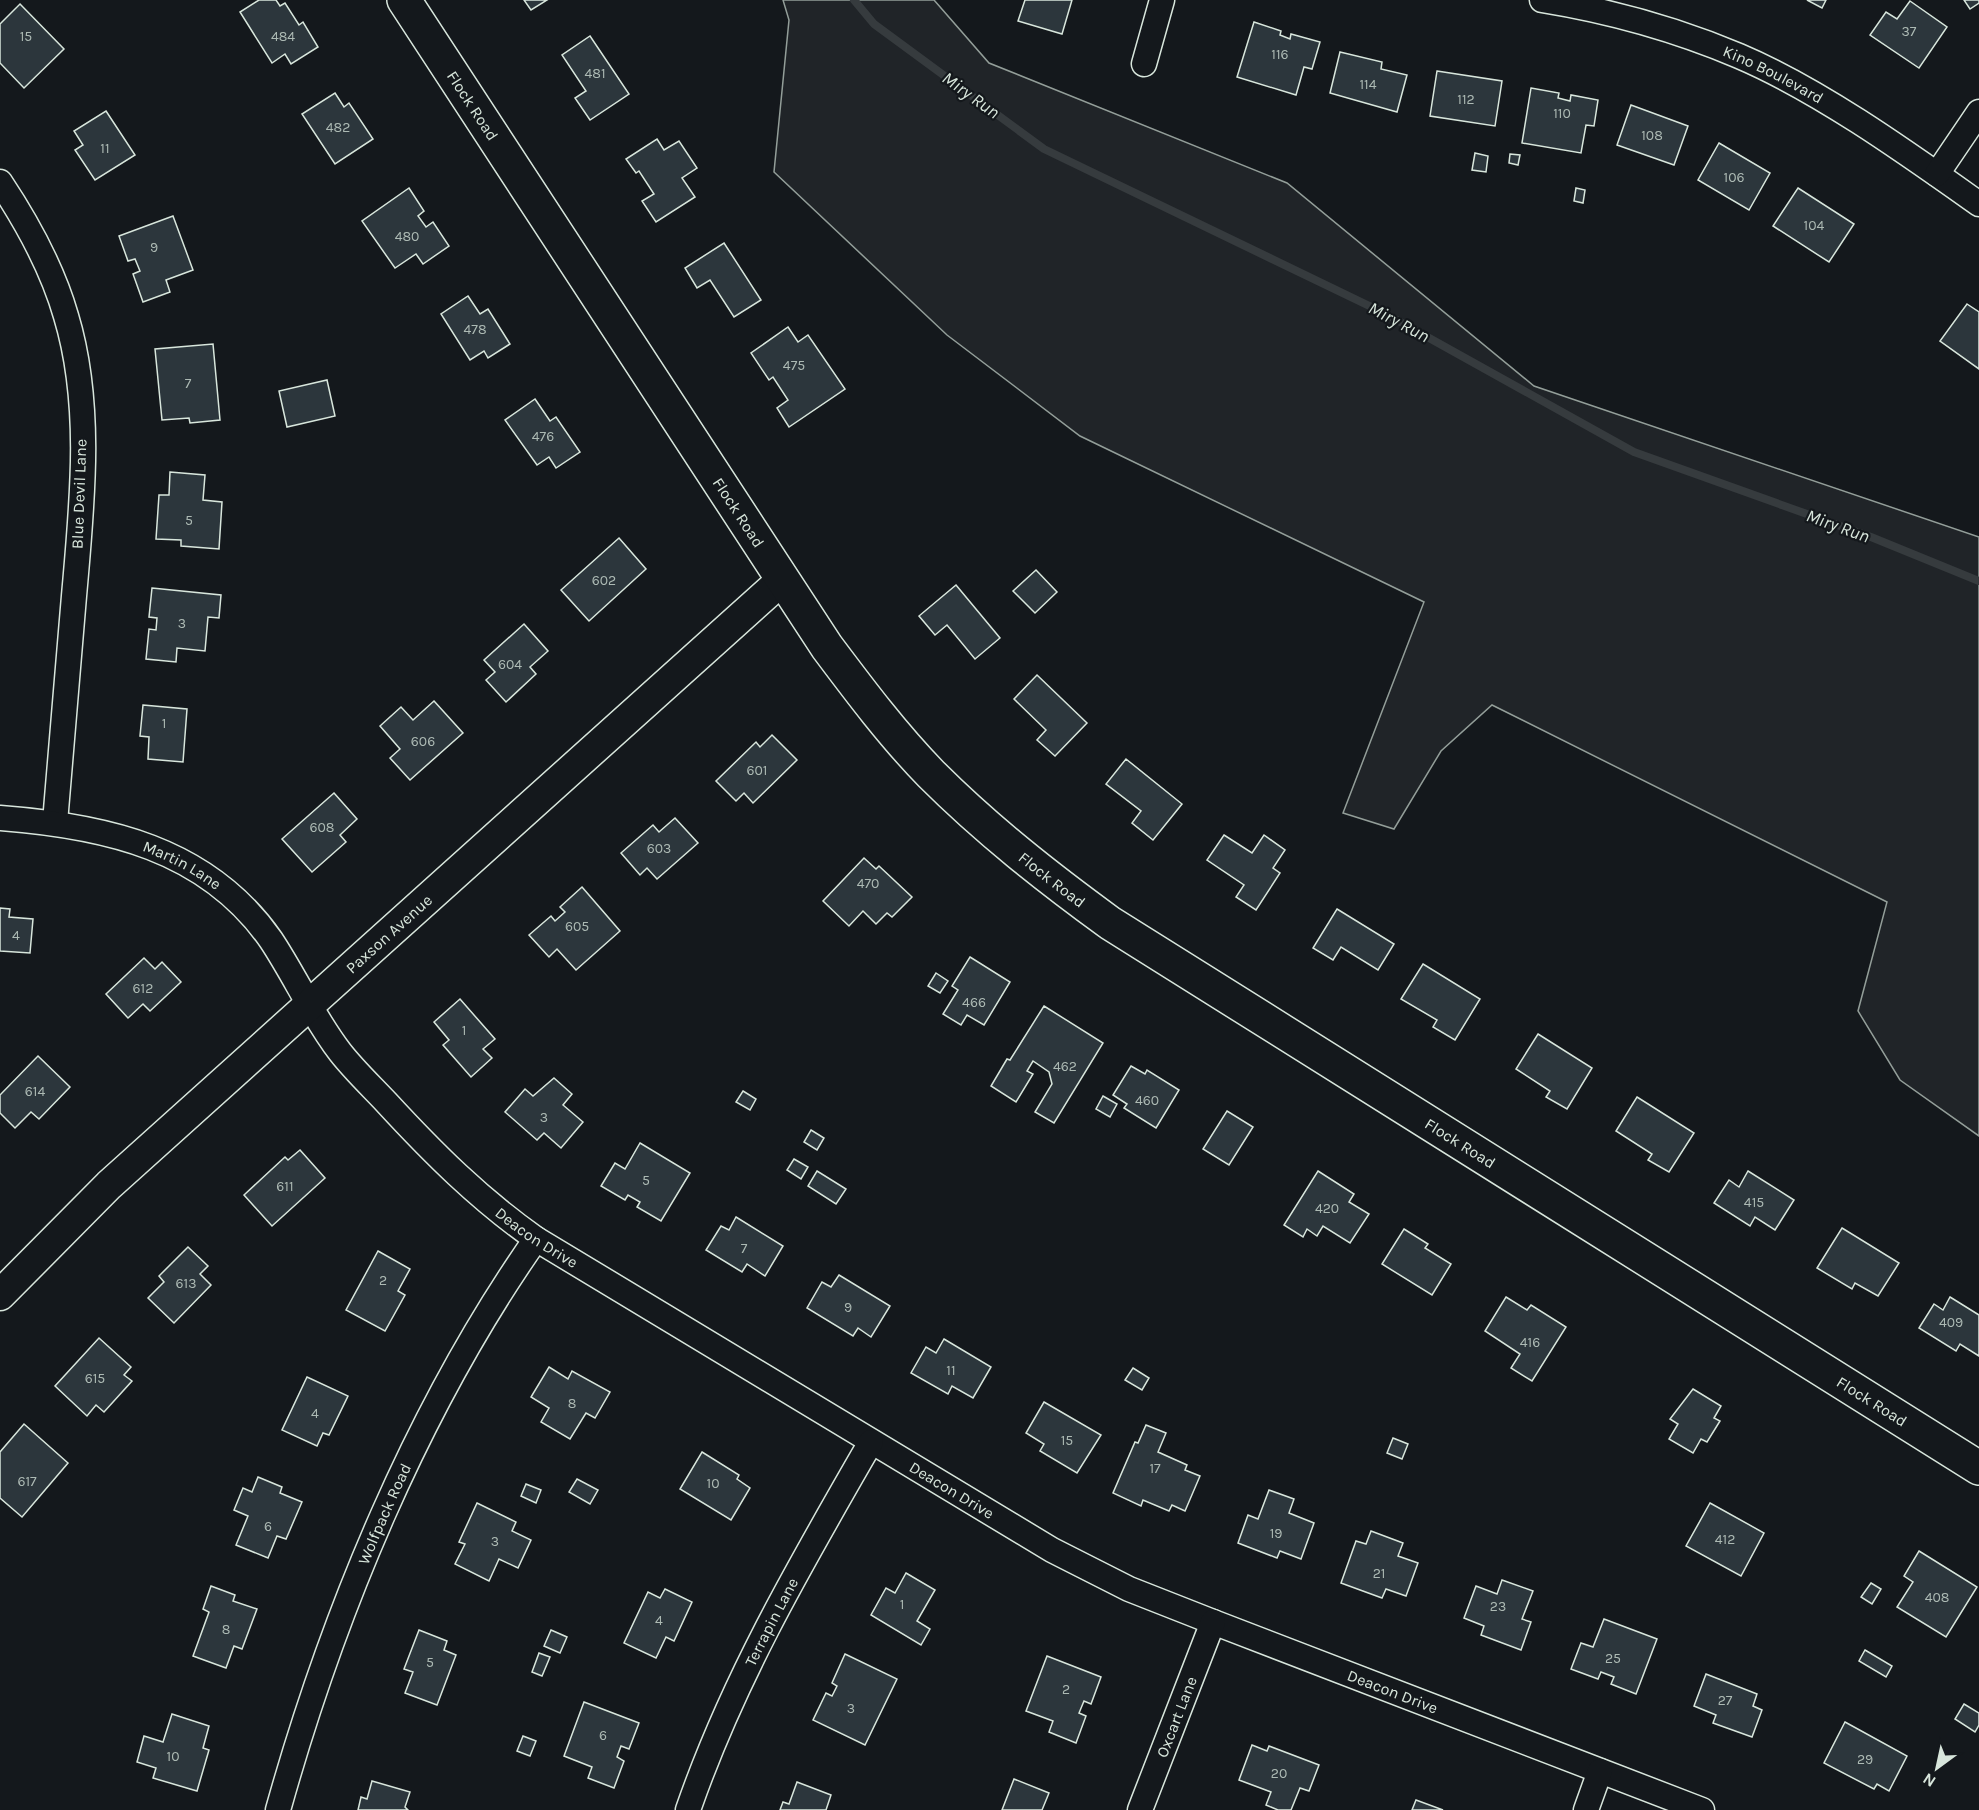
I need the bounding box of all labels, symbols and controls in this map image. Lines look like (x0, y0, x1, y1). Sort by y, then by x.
house number: 37 (1902, 23, 1917, 40)
house number: 15 (20, 28, 32, 45)
house number: 484 (271, 28, 295, 45)
street label: Kino Boulevard (1720, 41, 1827, 107)
house number: 116 (1271, 46, 1289, 63)
house number: 481 (584, 65, 606, 82)
street label: Flock Road (443, 67, 503, 144)
water label: Miry Run (938, 67, 1004, 123)
house number: 114 (1359, 76, 1377, 93)
house number: 112 (1457, 91, 1475, 108)
house number: 110 (1553, 105, 1571, 122)
house number: 482 (326, 119, 350, 136)
house number: 108 (1641, 127, 1663, 144)
house number: 11 (100, 140, 110, 157)
house number: 106 (1724, 169, 1744, 186)
house number: 104 (1804, 217, 1825, 234)
house number: 480 (395, 228, 419, 245)
house number: 9 (150, 239, 158, 256)
water label: Miry Run (1365, 297, 1433, 347)
house number: 478 (464, 321, 487, 338)
house number: 475 (783, 357, 805, 374)
house number: 7 (185, 375, 192, 392)
house number: 476 (532, 428, 554, 445)
street label: Blue Devil Lane (68, 439, 90, 549)
street label: Flock Road (709, 474, 769, 551)
water label: Miry Run (1803, 504, 1873, 548)
house number: 5 (185, 512, 193, 529)
house number: 602 (592, 572, 616, 589)
house number: 3 (178, 615, 186, 632)
house number: 604 (498, 656, 522, 673)
house number: 1 (162, 715, 166, 732)
house number: 606 (411, 733, 435, 750)
house number: 601 (747, 762, 767, 779)
house number: 608 (310, 819, 334, 836)
street label: Martin Lane (140, 836, 225, 893)
house number: 603 (647, 840, 671, 857)
street label: Flock Road (1015, 847, 1089, 911)
house number: 470 (857, 875, 879, 892)
street label: Paxson Avenue (342, 890, 436, 977)
house number: 605 (565, 918, 589, 935)
house number: 4 (12, 927, 20, 944)
house number: 612 (133, 980, 153, 997)
house number: 466 (962, 994, 986, 1011)
house number: 1 (462, 1022, 466, 1039)
house number: 462 (1053, 1058, 1077, 1075)
house number: 614 (25, 1083, 45, 1100)
house number: 460 (1135, 1092, 1159, 1109)
house number: 3 (540, 1109, 548, 1126)
street label: Flock Road (1422, 1114, 1499, 1172)
house number: 5 (642, 1172, 650, 1189)
house number: 611 (276, 1178, 294, 1195)
house number: 415 (1744, 1194, 1764, 1211)
house number: 420 (1315, 1200, 1339, 1217)
street label: Deacon Drive (492, 1203, 582, 1272)
house number: 7 (741, 1240, 748, 1257)
house number: 2 (379, 1272, 387, 1289)
house number: 613 (176, 1275, 196, 1292)
house number: 9 (844, 1299, 852, 1316)
house number: 409 (1939, 1314, 1963, 1331)
house number: 416 (1520, 1334, 1540, 1351)
house number: 11 (946, 1362, 956, 1379)
house number: 615 (85, 1370, 105, 1387)
street label: Flock Road (1833, 1372, 1911, 1430)
house number: 8 (568, 1395, 576, 1412)
house number: 4 (311, 1405, 319, 1422)
house number: 15 (1061, 1432, 1073, 1449)
street label: Deacon Drive (906, 1457, 998, 1522)
street label: Wolfpack Road (353, 1460, 415, 1567)
house number: 17 (1149, 1460, 1161, 1477)
house number: 617 (17, 1473, 37, 1490)
house number: 10 (707, 1475, 719, 1492)
house number: 6 (264, 1518, 272, 1535)
house number: 19 (1270, 1525, 1282, 1542)
house number: 412 (1715, 1531, 1735, 1548)
house number: 3 (491, 1533, 499, 1550)
house number: 21 (1373, 1565, 1385, 1582)
street label: Terrapin Lane (740, 1574, 802, 1669)
house number: 408 (1925, 1589, 1949, 1606)
house number: 1 (900, 1596, 904, 1613)
house number: 23 (1490, 1598, 1506, 1615)
house number: 4 (655, 1612, 663, 1629)
house number: 8 (222, 1621, 230, 1638)
house number: 25 (1605, 1650, 1621, 1667)
house number: 5 (426, 1654, 434, 1671)
street label: Deacon Drive (1345, 1665, 1441, 1717)
street label: Oxcart Lane (1152, 1674, 1201, 1760)
house number: 2 (1062, 1681, 1070, 1698)
house number: 27 (1718, 1692, 1733, 1709)
house number: 3 (847, 1700, 855, 1717)
house number: 6 (599, 1727, 607, 1744)
north arrow (1907, 1738, 1967, 1798)
house number: 10 (167, 1748, 179, 1765)
house number: 29 (1857, 1751, 1873, 1768)
house number: 20 (1271, 1765, 1287, 1782)
text: N (1919, 1769, 1939, 1791)

